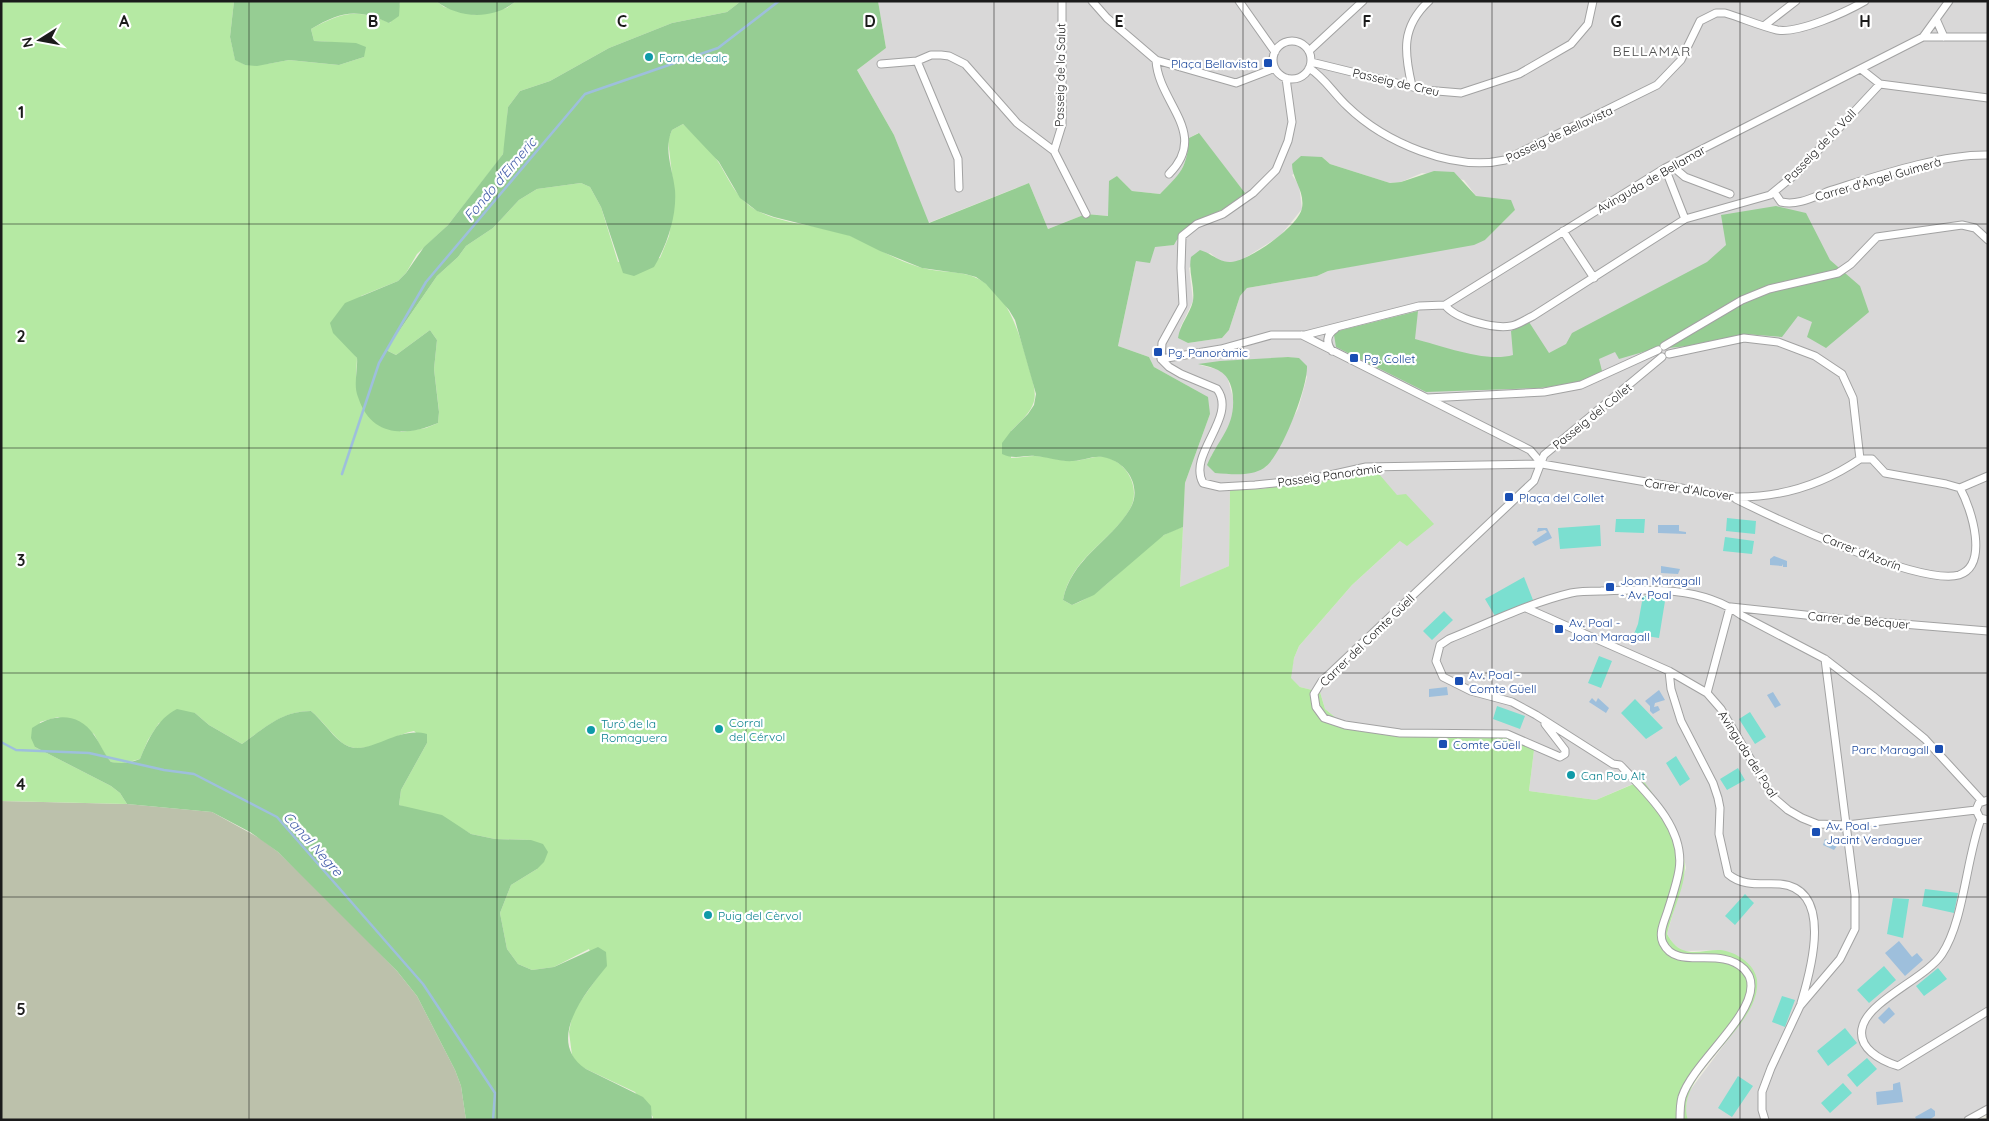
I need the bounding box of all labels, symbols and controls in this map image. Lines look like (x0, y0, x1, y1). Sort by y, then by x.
text: A (119, 11, 130, 31)
text: B (368, 11, 378, 31)
text: C (617, 11, 627, 31)
text: D (864, 11, 876, 31)
text: E (1114, 11, 1124, 31)
text: F (1363, 11, 1372, 31)
text: G (1610, 11, 1622, 31)
text: H (1859, 11, 1871, 31)
north arrow (15, 15, 65, 65)
street label: Passeig de la Salut (1052, 23, 1068, 127)
text: N (17, 36, 37, 49)
district label: BELLAMAR (1612, 42, 1692, 60)
place label: Forn de calç (659, 50, 728, 65)
marker: Forn de calç (643, 51, 655, 63)
place label: Plaça Bellavista (1171, 56, 1258, 71)
marker: Plaça Bellavista (1262, 57, 1274, 69)
street label: Passeig de Creu (1351, 65, 1441, 99)
text: 1 (18, 102, 24, 122)
street label: Passeig de Bellavista (1503, 103, 1615, 165)
street label: Passeig de la Vall (1781, 106, 1859, 186)
water label: Fondo d'Eimeric (460, 132, 541, 224)
street label: Avinguda de Bellamar (1594, 142, 1708, 216)
street label: Carrer d'Àngel Guimerà (1813, 154, 1943, 204)
text: 2 (16, 326, 26, 346)
place label: Pg. Panoràmic (1168, 345, 1248, 360)
marker: Pg. Panoràmic (1152, 346, 1164, 358)
place label: Pg. Collet (1364, 351, 1415, 366)
marker: Pg. Collet (1348, 352, 1360, 364)
street label: Passeig del Collet (1550, 380, 1634, 452)
street label: Passeig Panoràmic (1277, 460, 1383, 490)
street label: Carrer d'Alcover (1643, 475, 1735, 503)
place label: Plaça del Collet (1519, 490, 1604, 505)
marker: Plaça del Collet (1503, 491, 1515, 503)
street label: Carrer d'Azorín (1821, 530, 1903, 574)
text: 3 (17, 550, 25, 570)
place label: Joan Maragall - Av. Poal (1620, 573, 1701, 602)
marker: Joan Maragall - Av. Poal (1604, 581, 1616, 593)
street label: Carrer del Comte Güell (1316, 591, 1418, 689)
street label: Carrer de Bécquer (1807, 608, 1911, 632)
place label: Av. Poal - Joan Maragall (1569, 615, 1650, 644)
marker: Av. Poal - Joan Maragall (1553, 623, 1565, 635)
place label: Av. Poal - Comte Güell (1469, 667, 1537, 696)
marker: Av. Poal - Comte Güell (1453, 675, 1465, 687)
street label: Avinguda del Poal (1715, 708, 1781, 800)
place label: Corral del Cérvol (729, 715, 785, 744)
place label: Turó de la Romaguera (601, 716, 667, 745)
marker: Corral del Cérvol (713, 723, 725, 735)
marker: Turó de la Romaguera (585, 724, 597, 736)
place label: Comte Güell (1453, 737, 1521, 752)
marker: Comte Güell (1437, 738, 1449, 750)
place label: Parc Maragall (1852, 742, 1929, 757)
marker: Parc Maragall (1933, 743, 1945, 755)
place label: Can Pou Alt (1581, 768, 1645, 783)
marker: Can Pou Alt (1565, 769, 1577, 781)
text: 4 (16, 774, 26, 794)
water label: Canal Negre (279, 808, 348, 881)
place label: Av. Poal - Jacint Verdaguer (1826, 818, 1923, 847)
marker: Av. Poal - Jacint Verdaguer (1810, 826, 1822, 838)
place label: Puig del Cèrvol (718, 908, 801, 923)
marker: Puig del Cèrvol (702, 909, 714, 921)
text: 5 (16, 999, 26, 1019)

